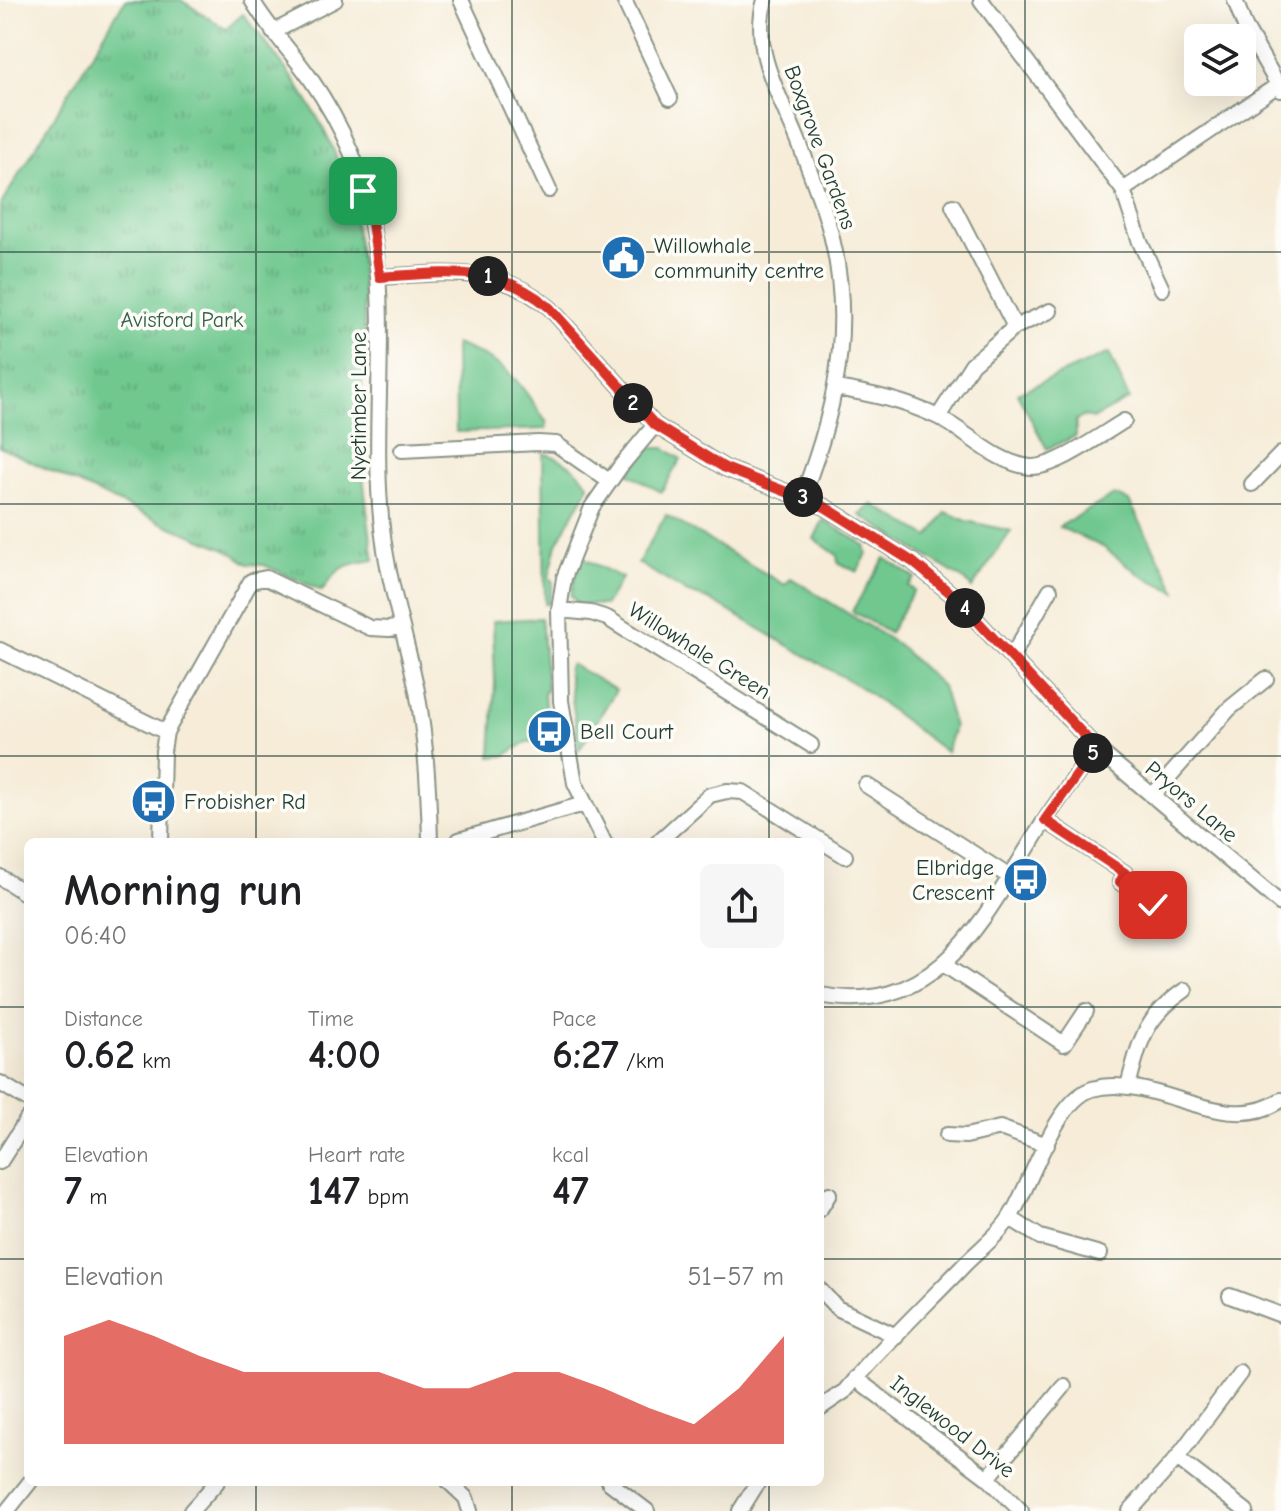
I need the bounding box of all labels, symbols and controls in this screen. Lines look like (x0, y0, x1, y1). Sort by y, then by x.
map controls (1184, 24, 1256, 96)
button: layers (1184, 24, 1256, 96)
street label: Boxgrove Gardens (778, 62, 862, 233)
pin (329, 157, 397, 225)
icon: arrive (341, 169, 385, 213)
place label: Willowhale community centre (654, 233, 824, 284)
public building icon: Willowhale community centre (599, 234, 647, 282)
pin: 1 (468, 256, 508, 296)
text: 1 (484, 263, 492, 289)
park label: Avisford Park (121, 307, 244, 333)
street label: Nyetimber Lane (346, 332, 372, 480)
pin: 2 (613, 383, 653, 423)
text: 2 (628, 390, 638, 416)
pin: 3 (783, 477, 823, 517)
text: 3 (798, 484, 808, 510)
pin: 4 (945, 588, 985, 628)
text: 4 (960, 595, 970, 621)
street label: Willowhale Green (623, 597, 775, 705)
bus stop icon: Bell Court (525, 707, 573, 755)
place label: Bell Court (580, 719, 674, 745)
pin: 5 (1073, 733, 1113, 773)
text: 5 (1087, 740, 1099, 766)
street label: Pryors Lane (1140, 756, 1243, 848)
bus stop icon: Frobisher Rd (129, 777, 177, 825)
place label: Frobisher Rd (184, 789, 306, 815)
place label: Elbridge Crescent (912, 855, 995, 906)
bus stop icon: Elbridge Crescent (1001, 856, 1049, 904)
button: share (700, 864, 784, 948)
text: Morning run (64, 865, 303, 916)
pin (1119, 871, 1187, 939)
icon: check (1131, 883, 1175, 927)
text: 06:40 (64, 921, 127, 951)
text: Distance (64, 1006, 143, 1032)
text: Time (308, 1006, 354, 1032)
text: Pace (552, 1006, 596, 1032)
text: 0.62 (64, 1032, 135, 1078)
text: 4:00 (308, 1032, 381, 1078)
text: 6:27 (552, 1032, 619, 1078)
text: km (135, 1048, 171, 1074)
text: /km (619, 1048, 665, 1074)
text: Elevation (64, 1142, 148, 1168)
text: Heart rate (308, 1142, 405, 1168)
text: kcal (552, 1142, 589, 1168)
text: 7 (64, 1168, 82, 1214)
text: 147 (308, 1168, 360, 1214)
text: 47 (552, 1168, 589, 1214)
text: m (82, 1184, 108, 1210)
text: bpm (360, 1184, 409, 1210)
text: Elevation (64, 1262, 164, 1292)
text: 51–57 m (687, 1262, 784, 1292)
street label: Inglewood Drive (885, 1370, 1020, 1483)

